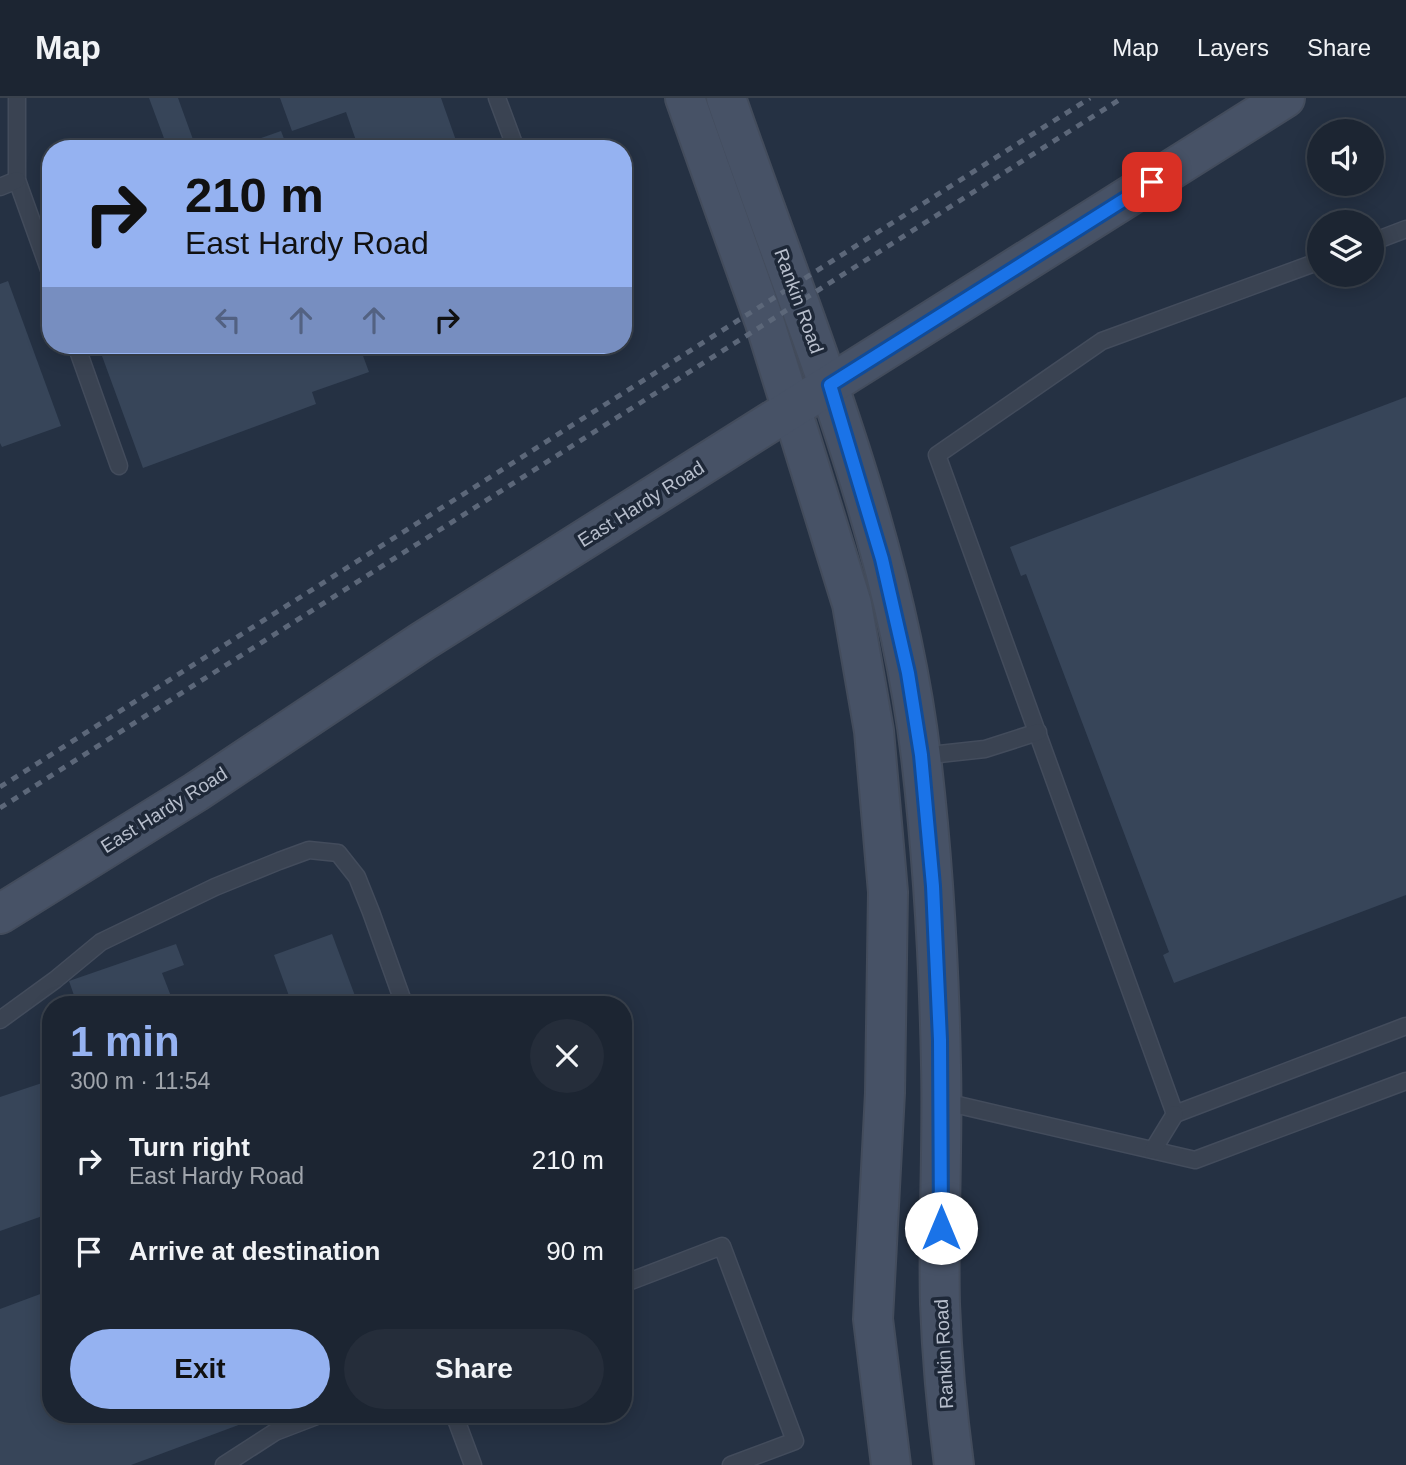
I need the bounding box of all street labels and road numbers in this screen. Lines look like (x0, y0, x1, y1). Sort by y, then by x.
street label: Rankin Road (770, 246, 828, 356)
street label: East Hardy Road (574, 457, 708, 551)
street label: East Hardy Road (97, 763, 231, 857)
street label: Rankin Road (931, 1299, 957, 1409)

